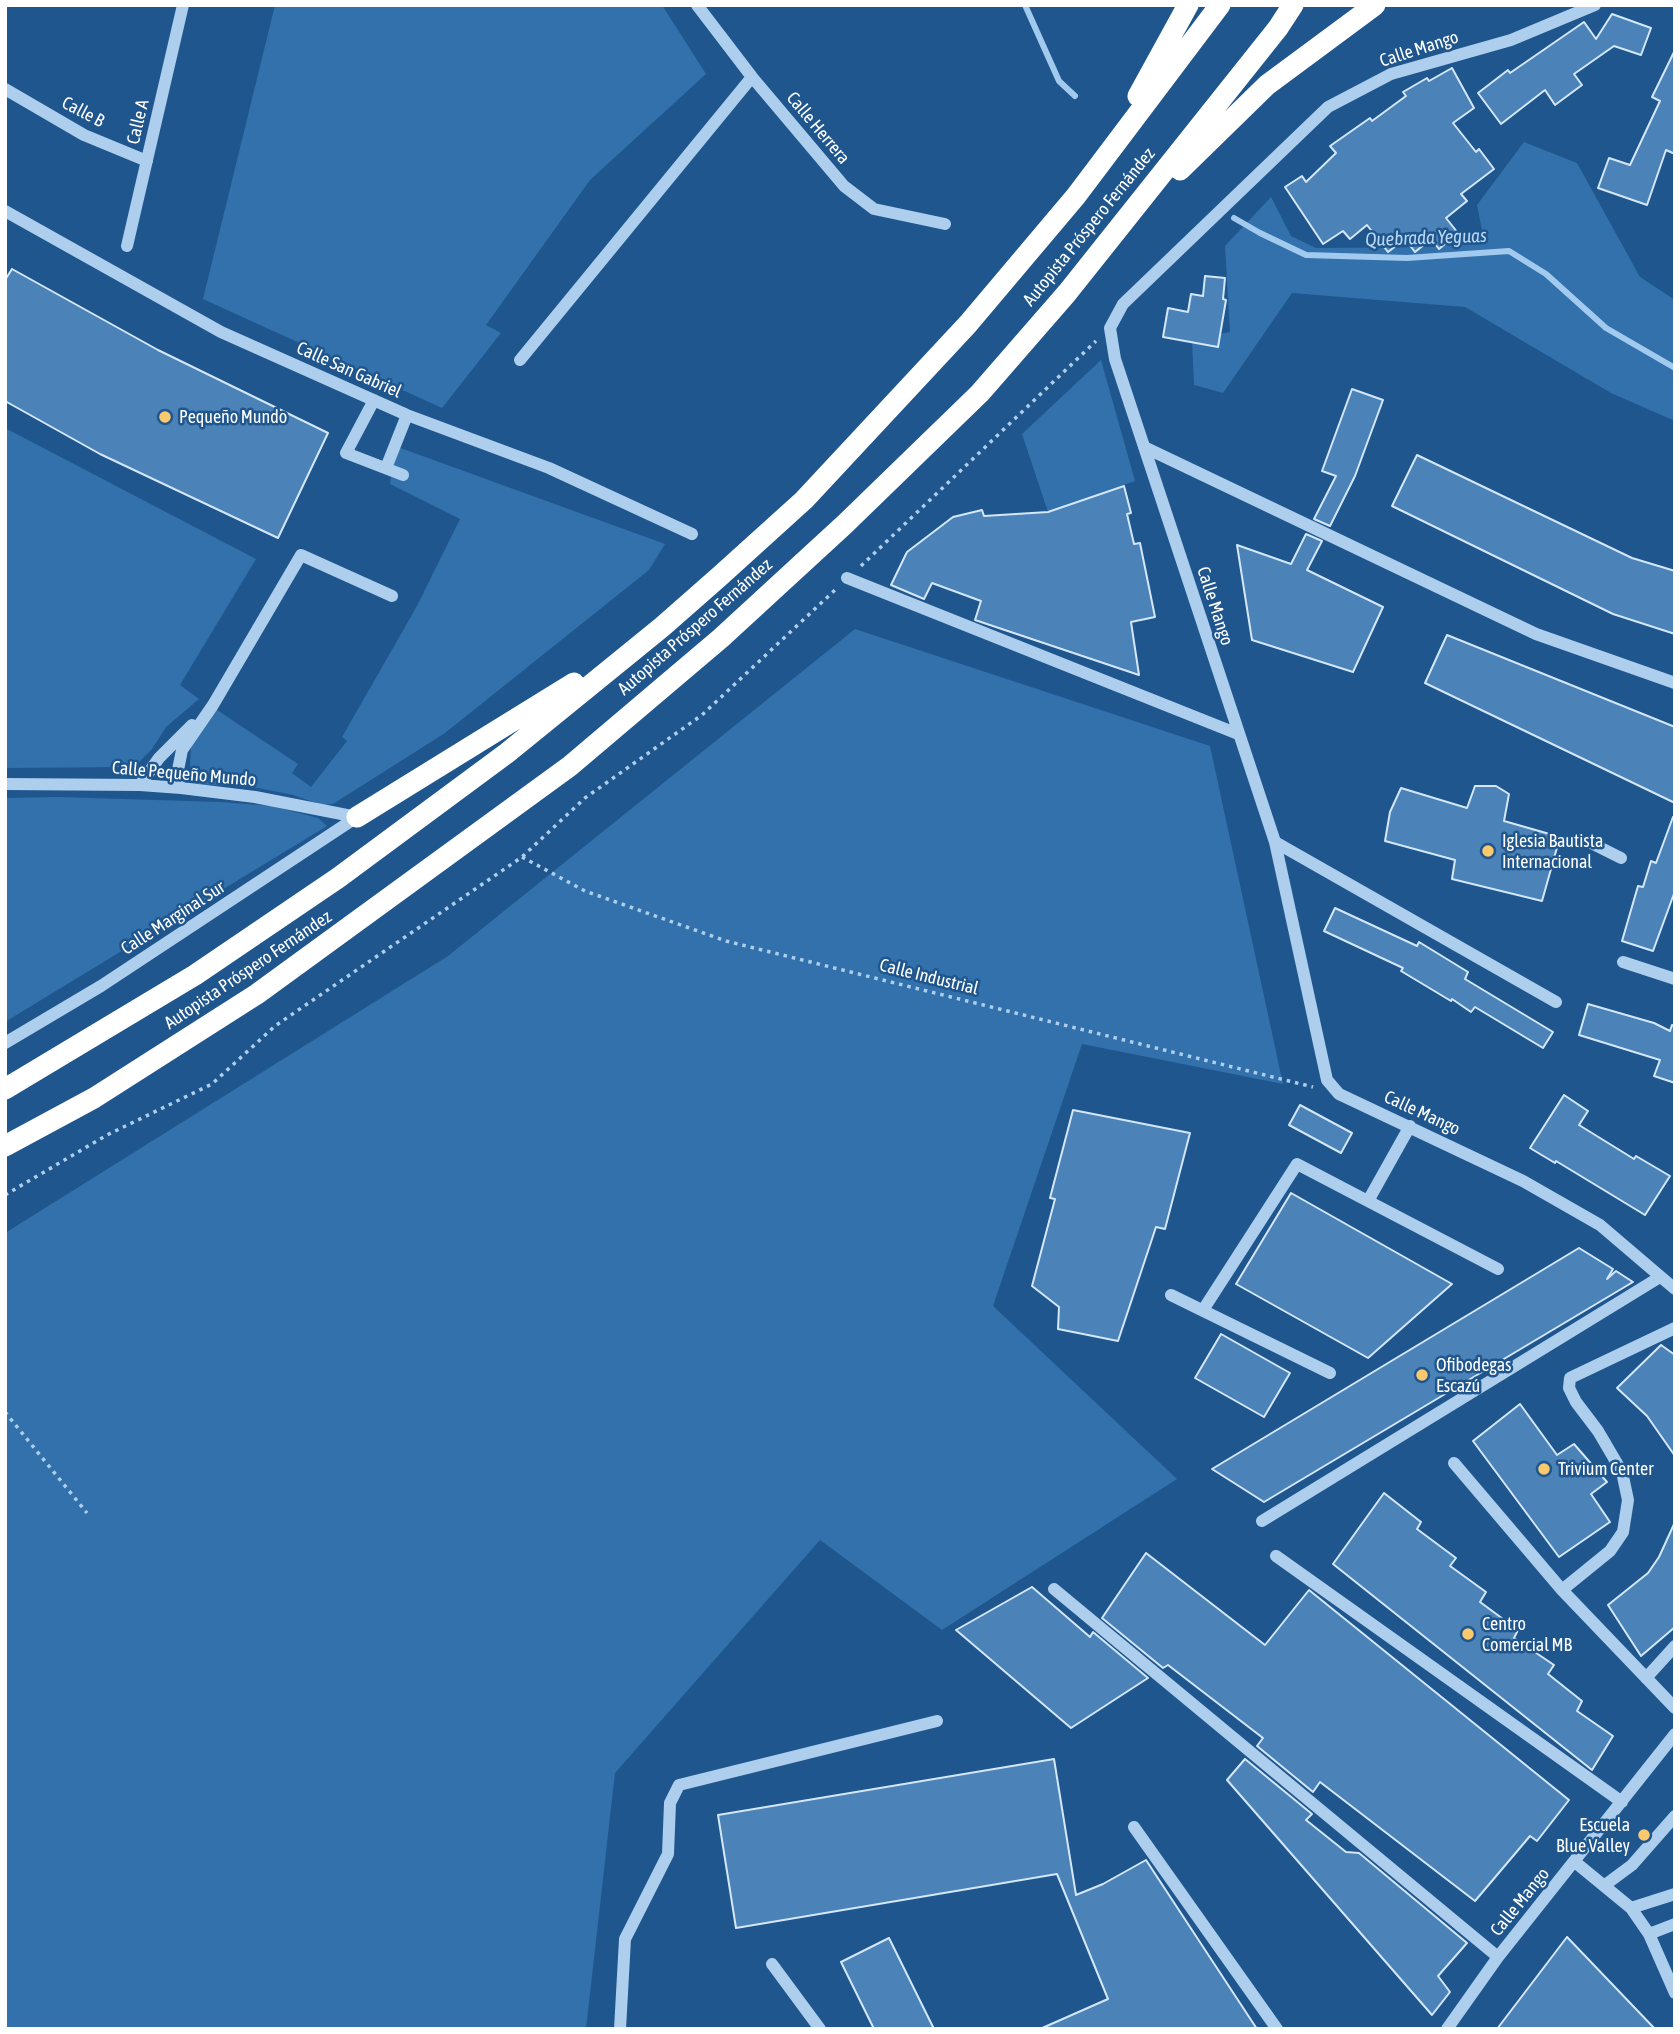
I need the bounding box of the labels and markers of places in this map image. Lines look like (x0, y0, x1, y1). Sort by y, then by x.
place label: Pequeño Mundo (179, 406, 287, 428)
marker: Pequeño Mundo (157, 409, 173, 425)
place label: Iglesia Bautista Internacional (1502, 830, 1603, 872)
marker: Iglesia Bautista Internacional (1480, 843, 1496, 859)
place label: Ofibodegas Escazú (1436, 1354, 1511, 1396)
marker: Ofibodegas Escazú (1414, 1367, 1430, 1383)
place label: Trivium Center (1558, 1458, 1653, 1480)
marker: Trivium Center (1536, 1461, 1552, 1477)
place label: Centro Comercial MB (1482, 1613, 1572, 1656)
marker: Centro Comercial MB (1460, 1626, 1476, 1642)
place label: Escuela Blue Valley (1556, 1814, 1630, 1856)
marker: Escuela Blue Valley (1636, 1827, 1652, 1843)

